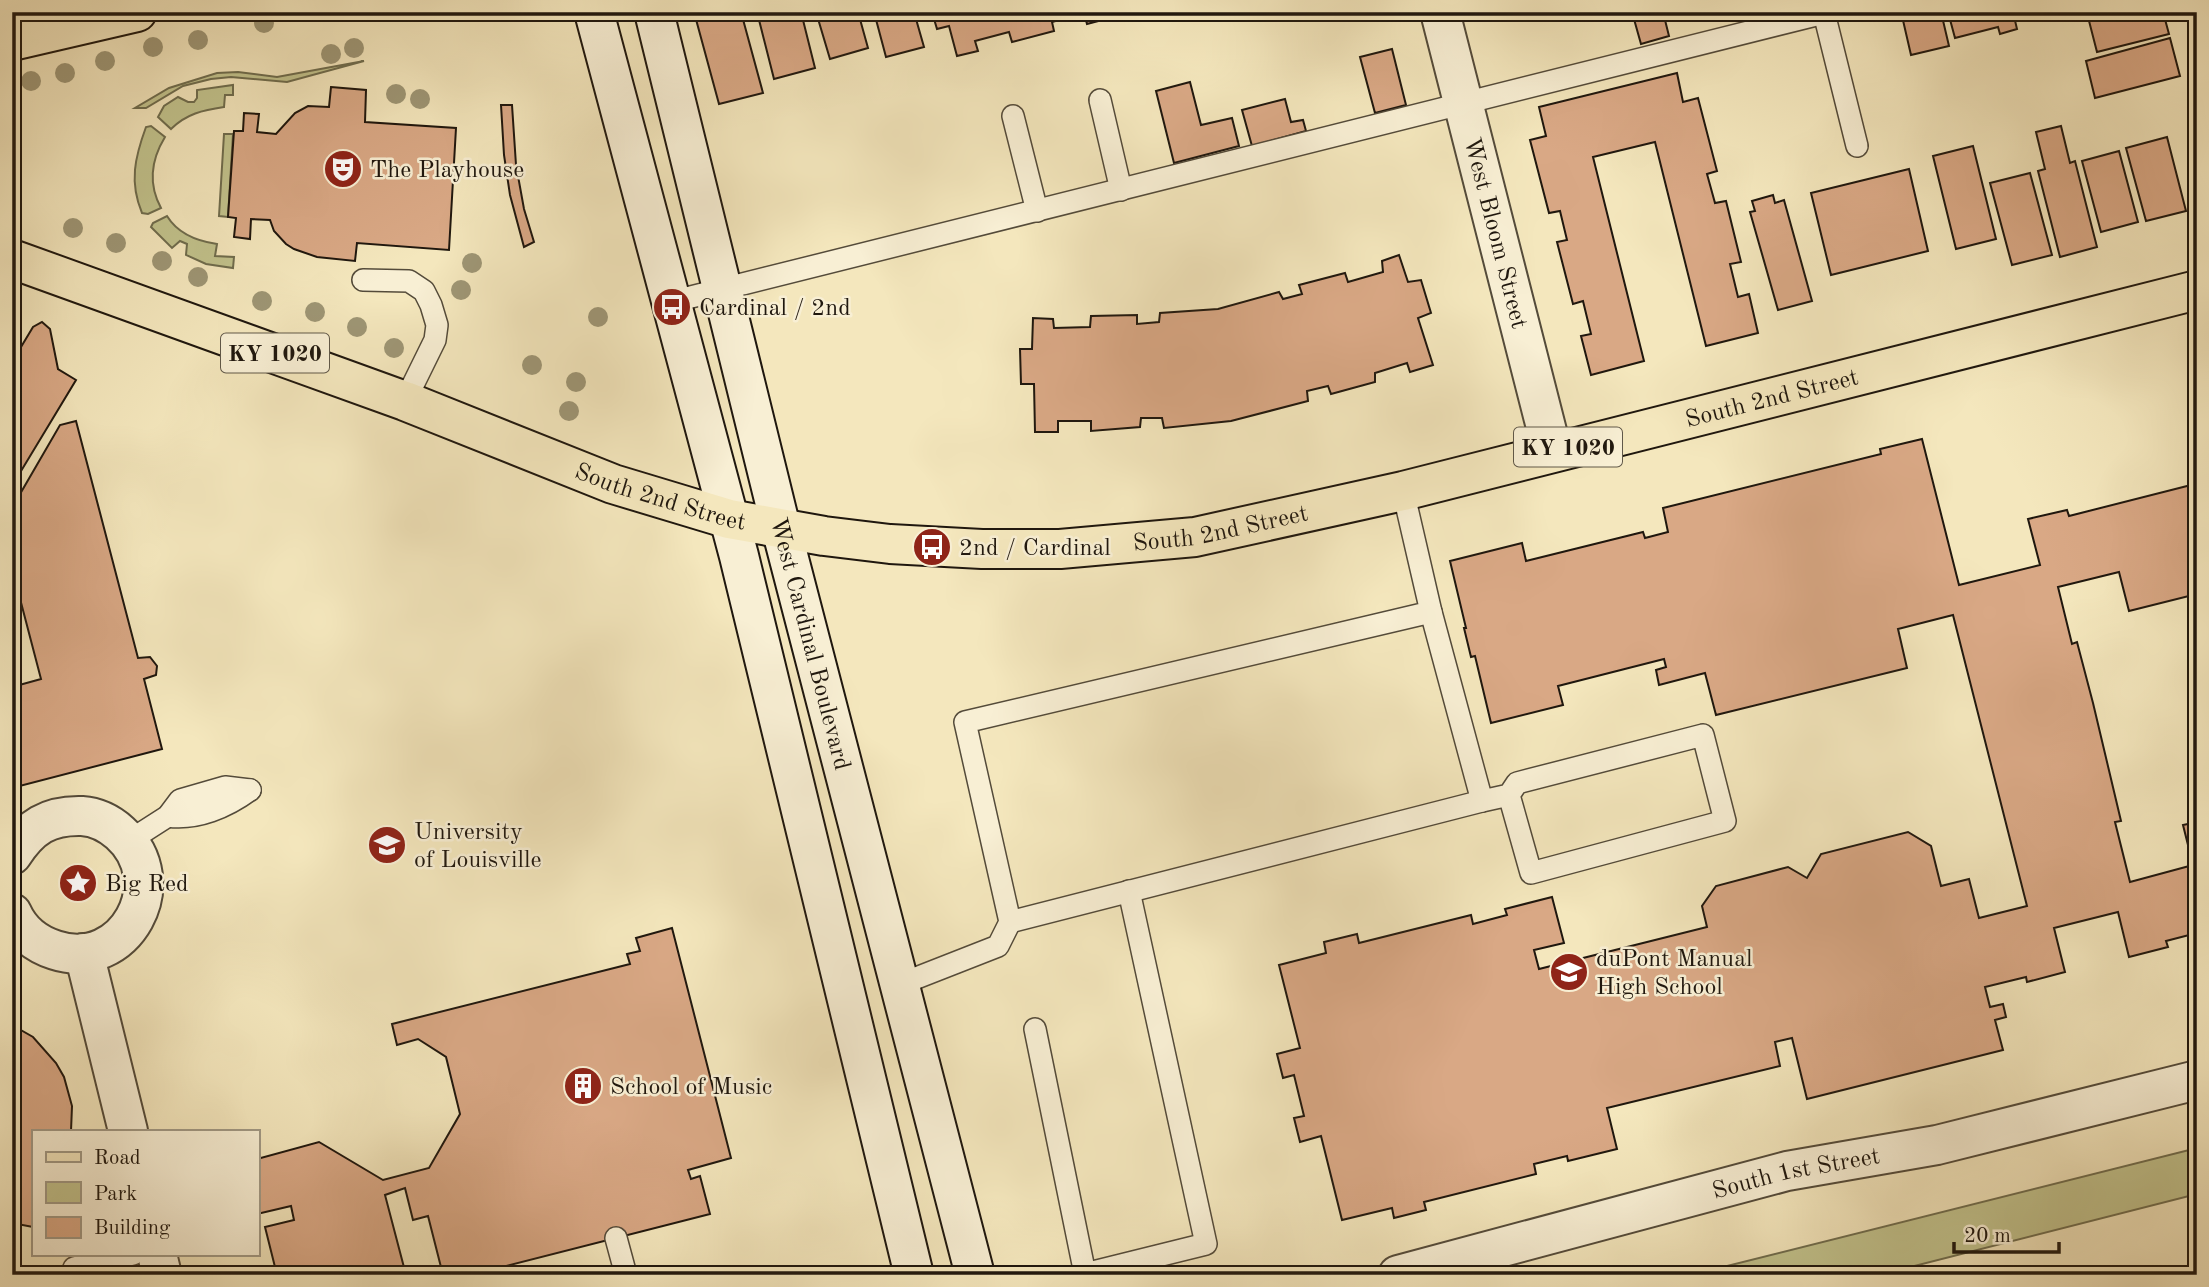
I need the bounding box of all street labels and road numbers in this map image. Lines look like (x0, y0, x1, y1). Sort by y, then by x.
street label: West Bloom Street (1459, 135, 1530, 331)
road number: KY 1020 (221, 334, 329, 372)
street label: South 2nd Street (1683, 366, 1861, 433)
road number: KY 1020 (1514, 428, 1622, 466)
street label: South 2nd Street (571, 460, 747, 536)
street label: South 2nd Street (1132, 502, 1310, 556)
street label: West Cardinal Boulevard (765, 516, 853, 773)
street label: South 1st Street (1710, 1145, 1882, 1204)

